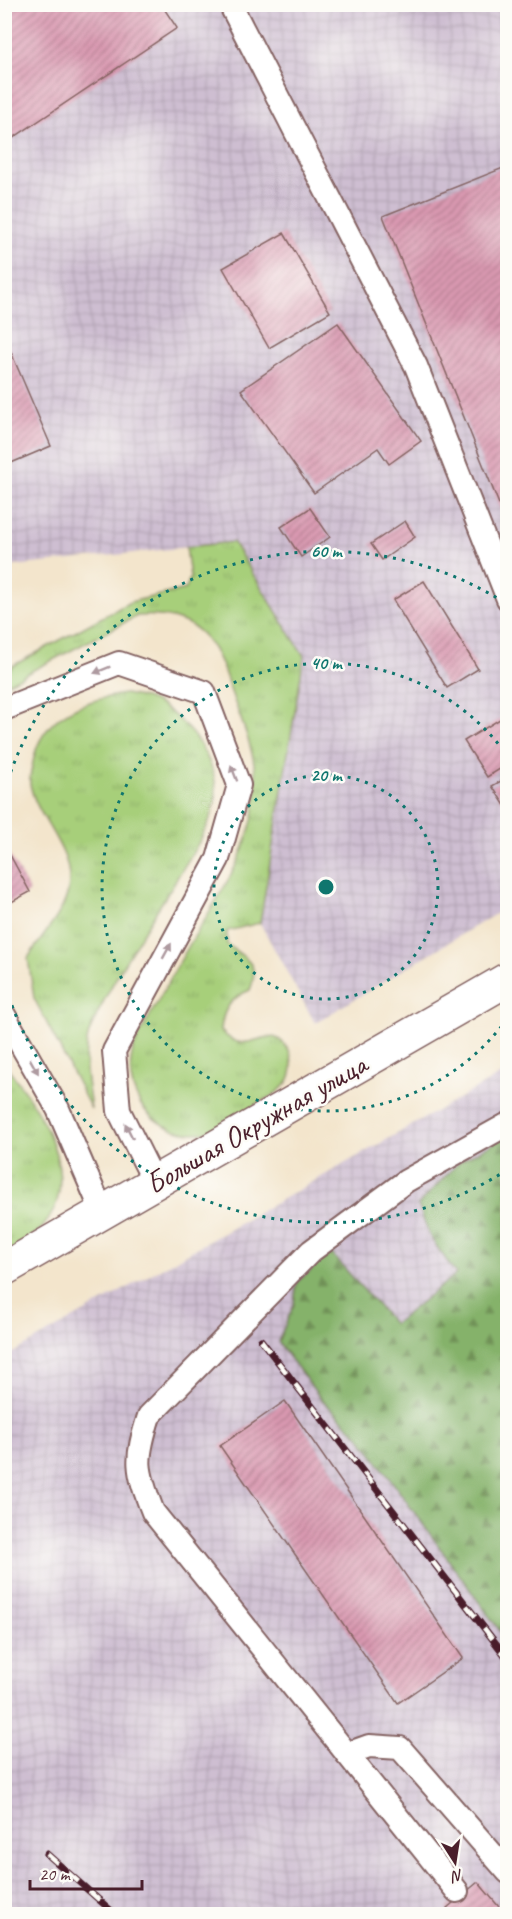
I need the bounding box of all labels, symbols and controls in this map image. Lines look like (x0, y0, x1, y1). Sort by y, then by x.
text: 60 m (310, 540, 343, 562)
text: 40 m (311, 652, 343, 674)
one-way arrow (92, 665, 110, 675)
one-way arrow (229, 764, 239, 782)
text: 20 m (311, 764, 343, 786)
centre of rings (316, 877, 336, 897)
one-way arrow (162, 942, 172, 959)
street label: Большая Окружная улица (139, 1044, 376, 1203)
one-way arrow (28, 1058, 39, 1074)
one-way arrow (124, 1122, 133, 1139)
north arrow (425, 1832, 485, 1892)
scale bar (30, 1853, 142, 1891)
text: 20 m (39, 1863, 72, 1885)
text: N (448, 1865, 465, 1887)

